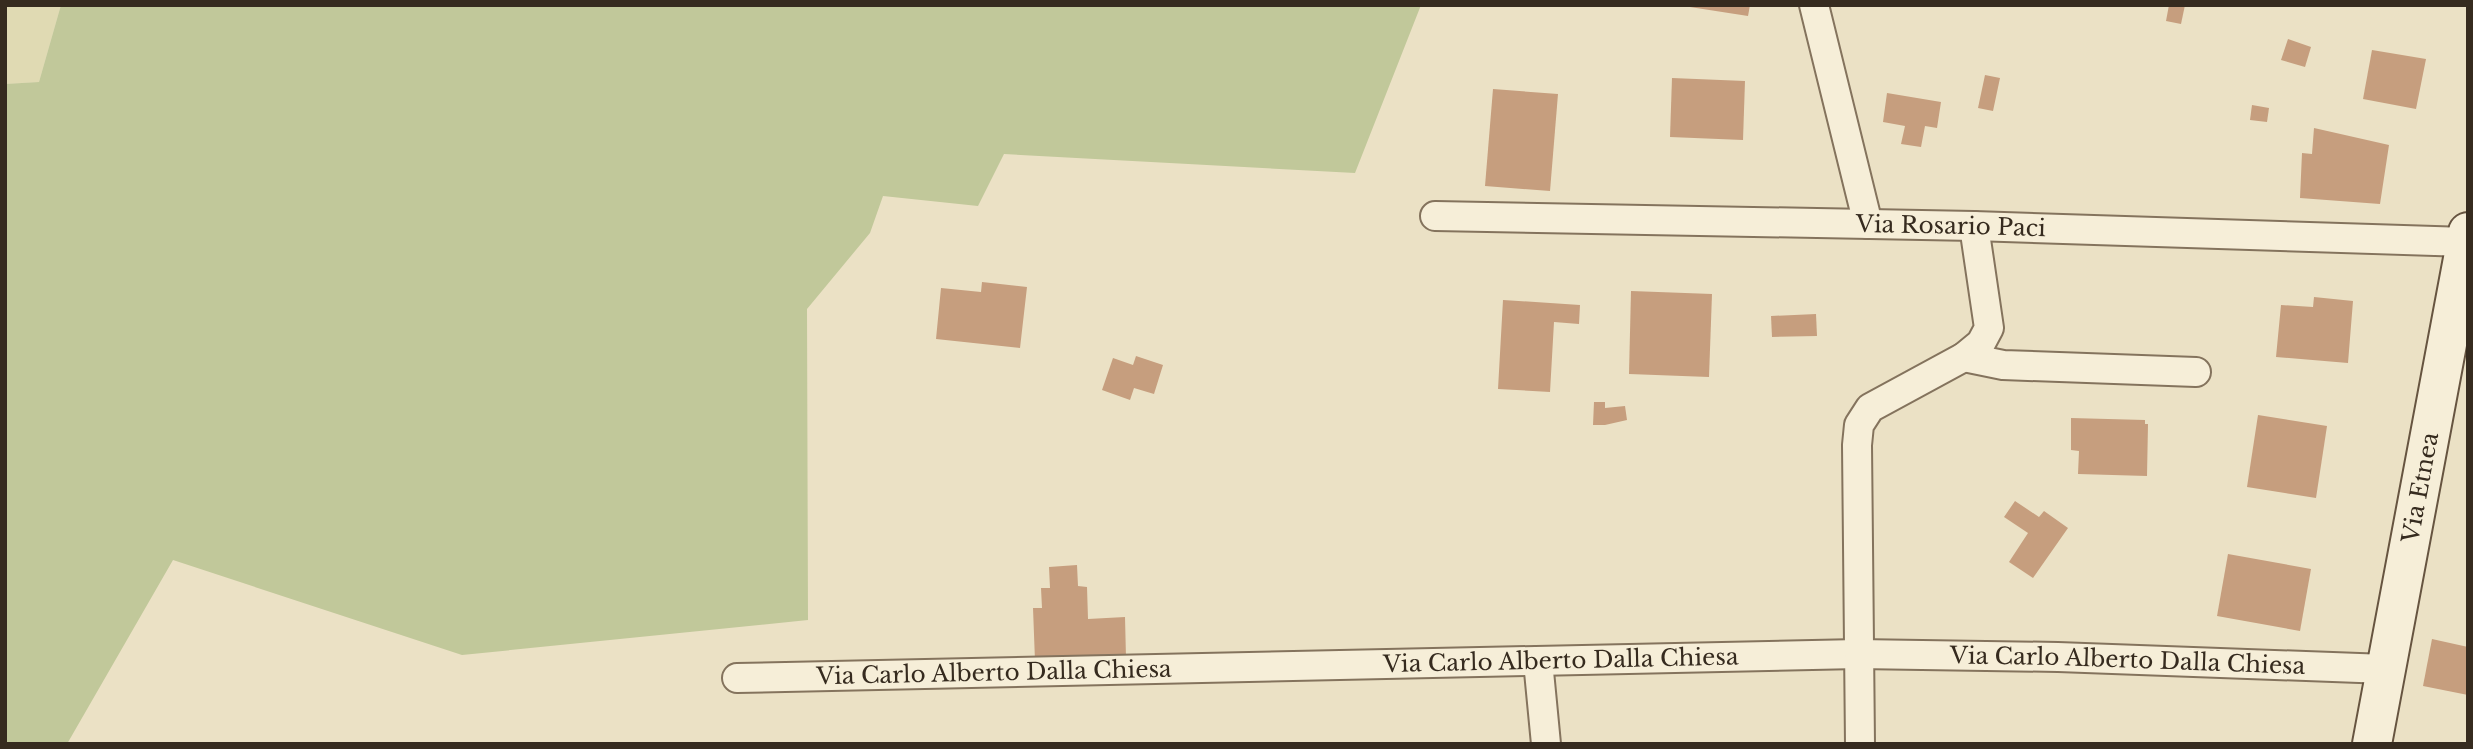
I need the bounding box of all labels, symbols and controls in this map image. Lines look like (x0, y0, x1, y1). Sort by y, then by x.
street label: Via Rosario Paci (1855, 210, 2046, 242)
street label: Via Etnea (2396, 430, 2444, 546)
street label: Via Carlo Alberto Dalla Chiesa (1949, 641, 2306, 680)
street label: Via Carlo Alberto Dalla Chiesa (1382, 643, 1739, 678)
street label: Via Carlo Alberto Dalla Chiesa (815, 655, 1172, 690)

